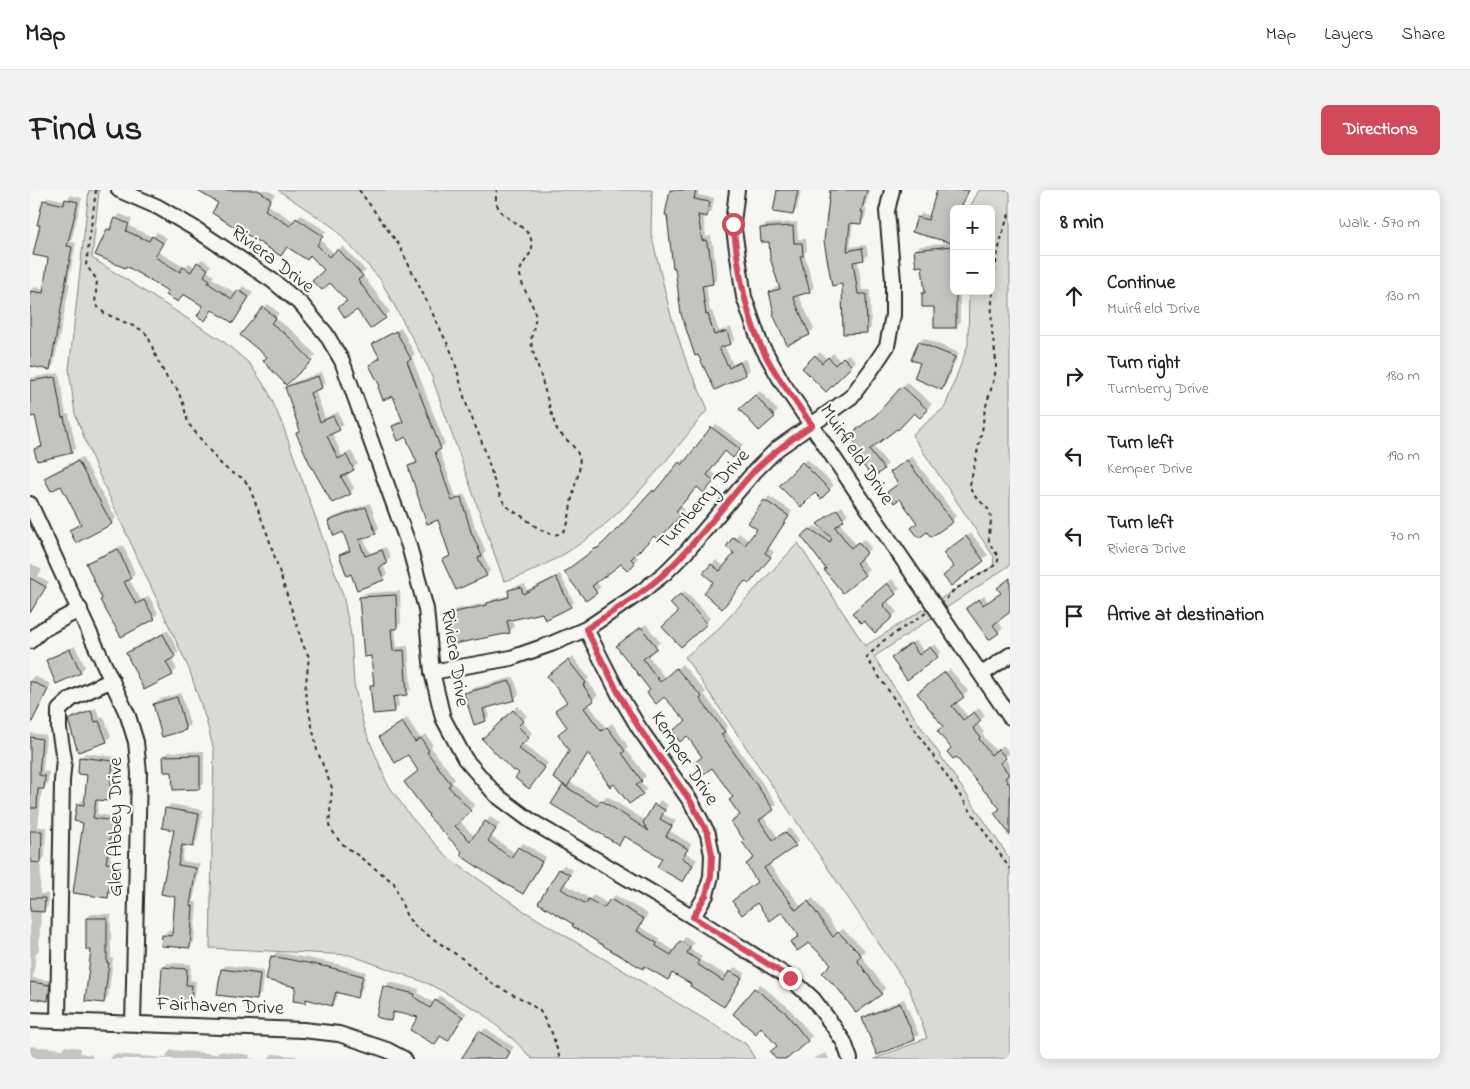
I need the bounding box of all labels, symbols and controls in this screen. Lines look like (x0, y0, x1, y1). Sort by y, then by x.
text: Map (25, 17, 66, 52)
text: Map (1266, 22, 1296, 48)
text: Layers (1324, 22, 1374, 48)
text: Share (1402, 22, 1445, 48)
text: Find us (30, 105, 142, 156)
button: Directions (1321, 105, 1440, 155)
map controls (950, 205, 995, 295)
button: + (950, 205, 995, 250)
text: 8 min (1060, 208, 1104, 238)
text: Walk · 570 m (1339, 211, 1420, 235)
route start (722, 213, 745, 236)
street label: Riviera Drive (224, 219, 320, 301)
button: − (950, 250, 995, 295)
text: Continue (1107, 270, 1175, 297)
icon: ahead (1060, 282, 1088, 310)
text: 130 m (1385, 284, 1420, 308)
text: Muirfield Drive (1107, 297, 1200, 321)
text: Turn right (1107, 350, 1180, 377)
icon: right (1060, 362, 1088, 390)
text: 180 m (1386, 364, 1420, 388)
text: Turnberry Drive (1107, 377, 1209, 401)
street label: Muirfield Drive (811, 399, 901, 511)
text: Turn left (1107, 430, 1174, 457)
icon: left (1060, 442, 1088, 470)
street label: Turnberry Drive (651, 443, 757, 557)
text: 190 m (1387, 444, 1420, 468)
text: Kemper Drive (1107, 457, 1193, 481)
text: Turn left (1107, 510, 1174, 537)
icon: left (1060, 522, 1088, 550)
text: 70 m (1390, 524, 1420, 548)
text: Riviera Drive (1107, 537, 1186, 561)
icon: arrive (1060, 602, 1088, 630)
text: Arrive at destination (1107, 602, 1264, 629)
street label: Riviera Drive (432, 607, 476, 709)
street label: Kemper Drive (643, 706, 725, 812)
street label: Glen Abbey Drive (102, 757, 131, 897)
route end (779, 967, 802, 990)
street label: Fairhaven Drive (155, 990, 284, 1024)

